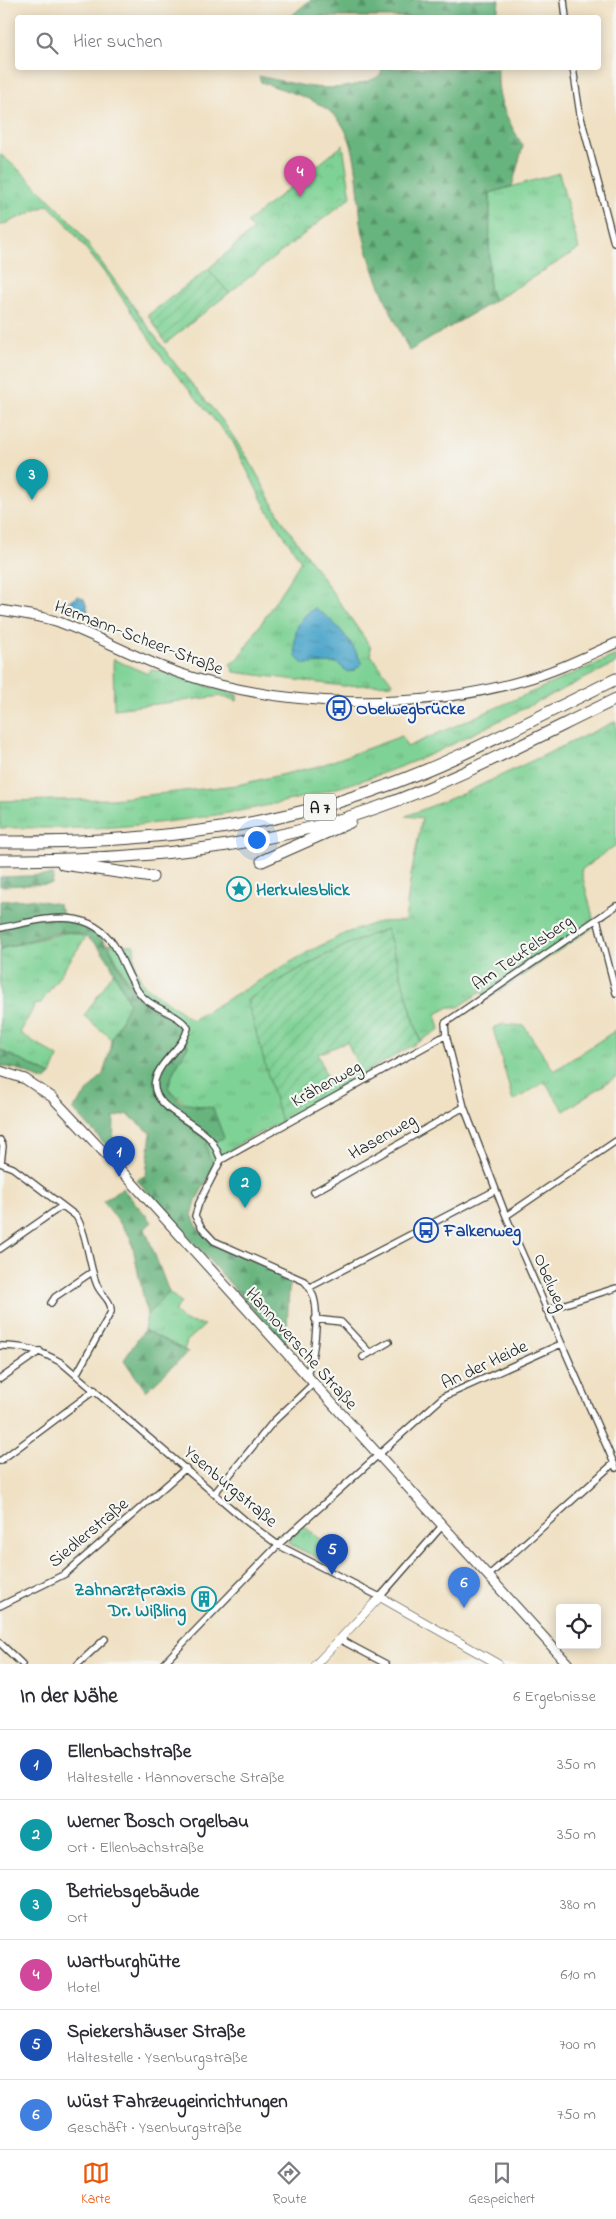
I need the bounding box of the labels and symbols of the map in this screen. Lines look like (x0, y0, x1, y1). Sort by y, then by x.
pin: 4 (284, 156, 316, 197)
pin: 3 (16, 459, 48, 500)
street label: Hermann-Scheer-Straße (50, 595, 227, 683)
bus stop icon: Obelwegbrücke (326, 695, 352, 721)
place label: Obelwegbrücke (356, 697, 466, 724)
road number: A 7 (304, 794, 336, 820)
your location (244, 827, 270, 853)
place icon: Herkulesblick (226, 876, 252, 902)
place label: Herkulesblick (256, 878, 351, 904)
street label: Am Teufelsberg (467, 909, 580, 999)
street label: Krähenweg (287, 1055, 367, 1116)
street label: Hasenweg (344, 1108, 422, 1168)
pin: 1 (103, 1136, 135, 1177)
pin: 2 (229, 1167, 261, 1208)
bus stop icon: Falkenweg (413, 1217, 439, 1243)
place label: Falkenweg (443, 1219, 521, 1246)
street label: Obelweg (524, 1250, 573, 1316)
street label: Hannoversche Straße (238, 1282, 363, 1417)
street label: An der Heide (437, 1334, 533, 1397)
street label: Ysenburgstraße (176, 1440, 283, 1536)
street label: Siedlerstraße (44, 1492, 136, 1575)
pin: 5 (316, 1534, 348, 1575)
pin: 6 (448, 1567, 480, 1608)
place label: Zahnarztpraxis Dr. Wißling (74, 1578, 186, 1626)
building icon: Zahnarztpraxis Dr. Wißling (191, 1586, 217, 1612)

